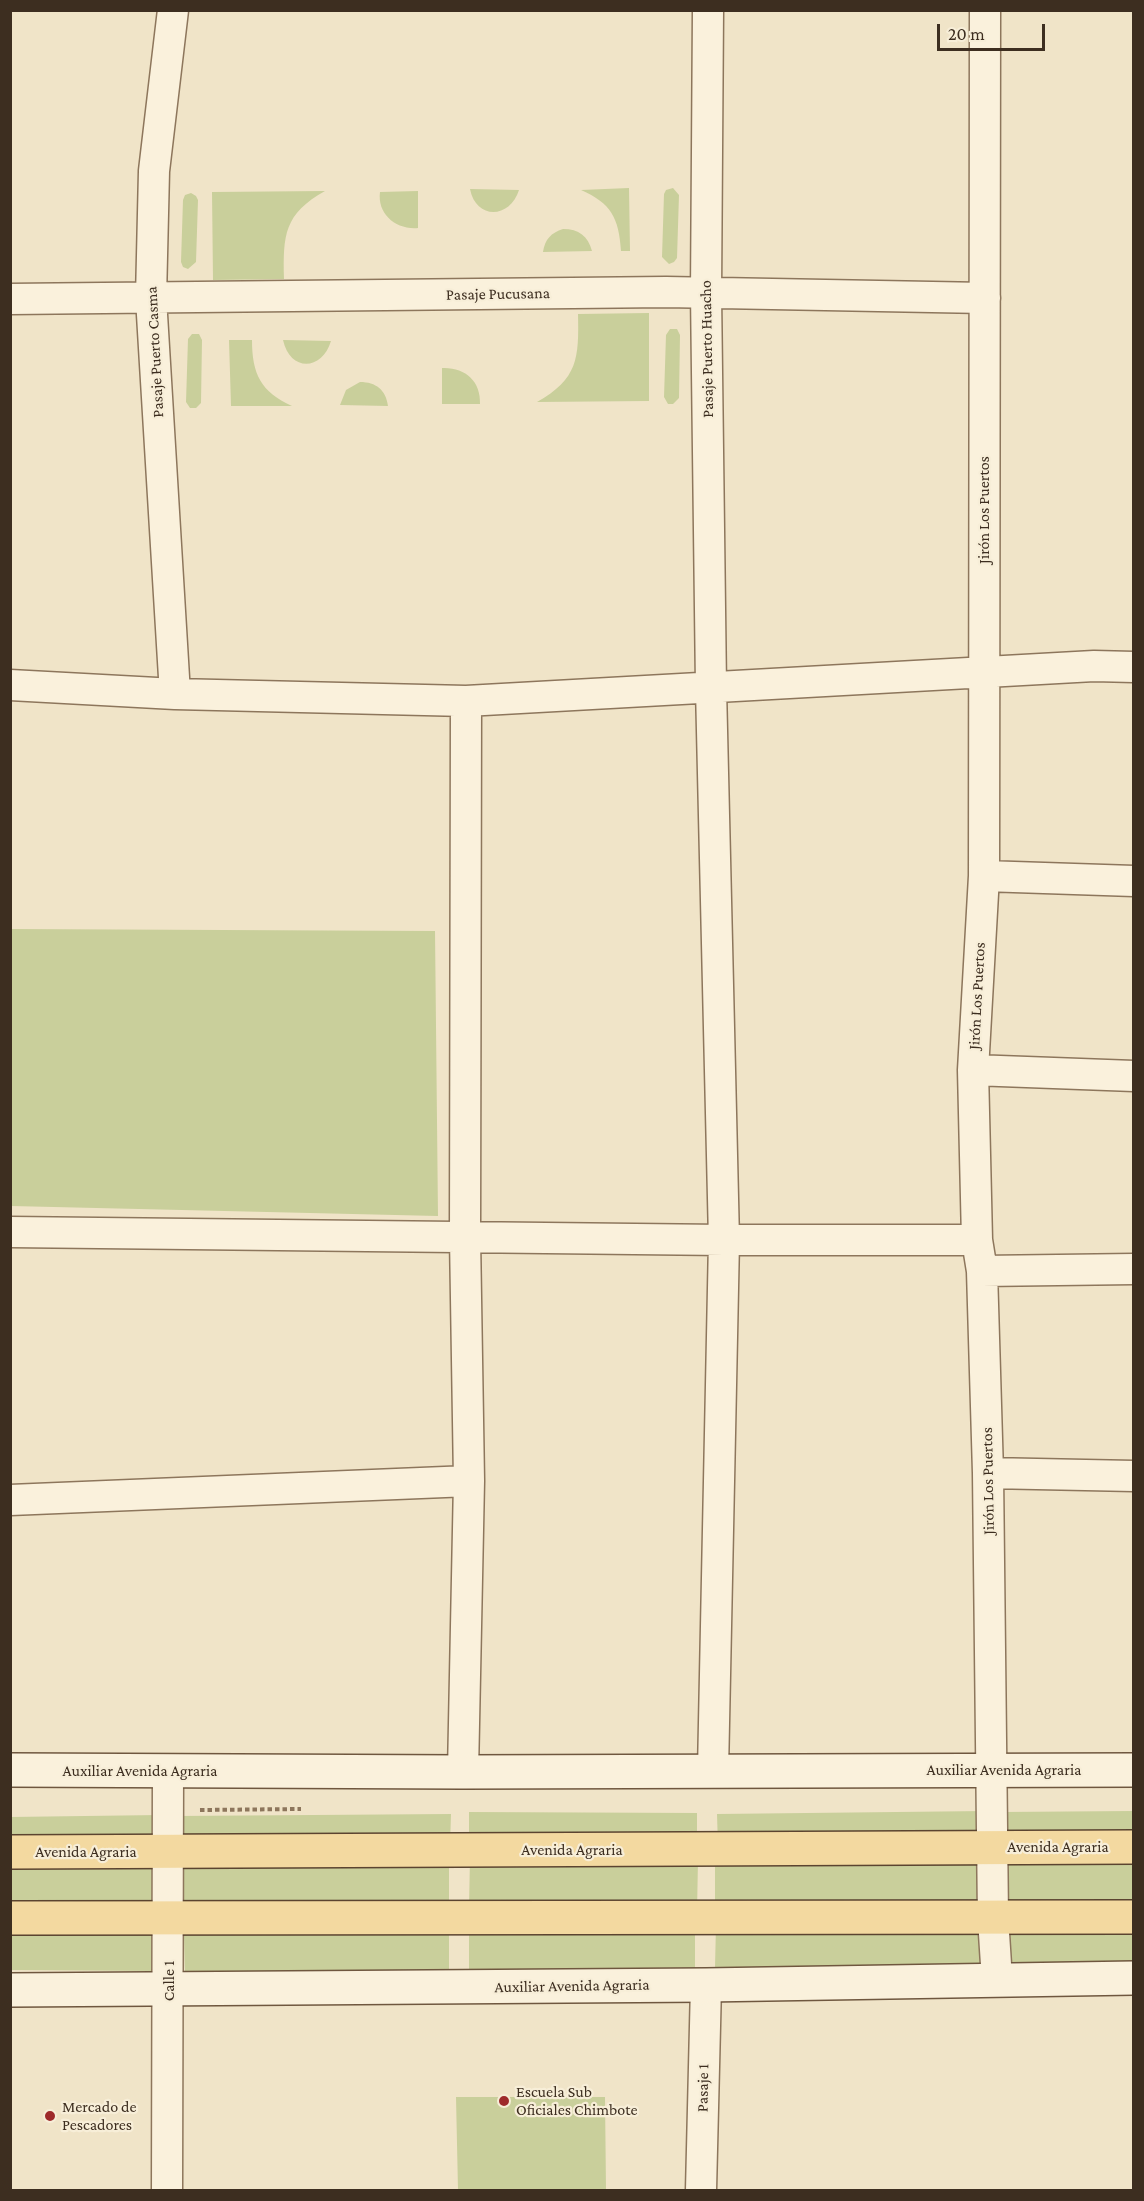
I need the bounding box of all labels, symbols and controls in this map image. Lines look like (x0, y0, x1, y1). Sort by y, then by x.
scale bar (940, 12, 1048, 50)
text: 20 m (948, 24, 985, 44)
street label: Pasaje Puerto Huacho (696, 280, 718, 418)
street label: Pasaje Pucusana (446, 283, 550, 305)
street label: Pasaje Puerto Casma (142, 286, 168, 418)
street label: Jirón Los Puertos (974, 456, 994, 564)
street label: Jirón Los Puertos (965, 942, 989, 1050)
street label: Jirón Los Puertos (977, 1427, 999, 1535)
street label: Auxiliar Avenida Agraria (926, 1760, 1082, 1780)
street label: Auxiliar Avenida Agraria (62, 1761, 218, 1781)
street label: Avenida Agraria (1007, 1837, 1109, 1857)
street label: Avenida Agraria (521, 1840, 623, 1860)
street label: Avenida Agraria (35, 1842, 137, 1862)
street label: Calle 1 (159, 1961, 179, 2001)
street label: Auxiliar Avenida Agraria (494, 1975, 650, 1997)
street label: Pasaje 1 (693, 2064, 713, 2112)
place label: Escuela Sub Oficiales Chimbote (516, 2082, 637, 2120)
marker: Escuela Sub Oficiales Chimbote (497, 2094, 511, 2108)
place label: Mercado de Pescadores (62, 2097, 137, 2135)
marker: Mercado de Pescadores (43, 2109, 57, 2123)

